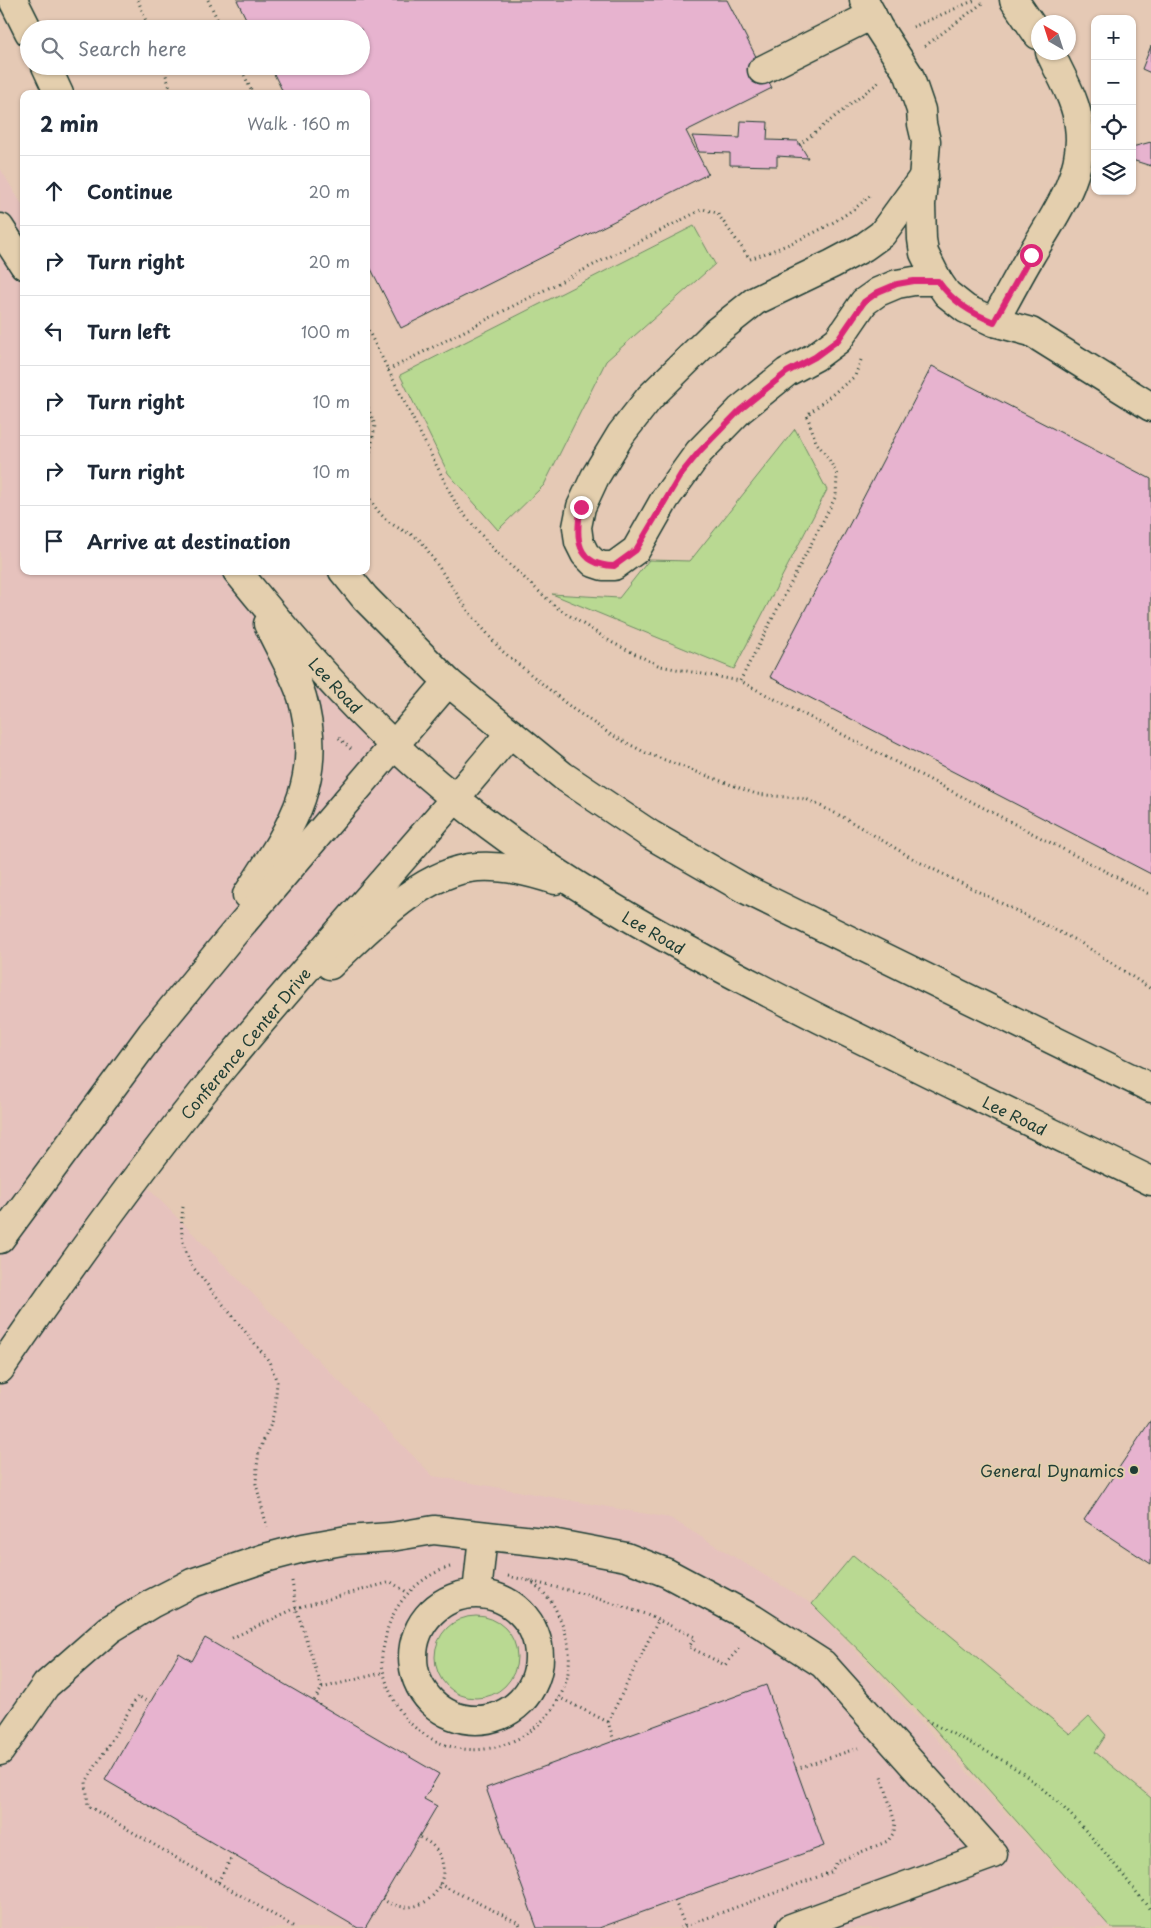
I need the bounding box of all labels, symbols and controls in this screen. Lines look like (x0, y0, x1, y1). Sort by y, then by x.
north arrow (1031, 15, 1076, 60)
map controls (1091, 15, 1136, 195)
button: + (1091, 15, 1136, 60)
search box (20, 20, 370, 75)
icon: search (38, 34, 66, 62)
text: Search here (78, 34, 187, 62)
button: − (1091, 60, 1136, 105)
button: locate (1091, 105, 1136, 150)
text: 2 min (40, 107, 99, 139)
text: Walk · 160 m (247, 111, 350, 135)
button: layers (1091, 150, 1136, 195)
icon: ahead (40, 177, 68, 205)
text: Continue (87, 177, 173, 205)
text: 20 m (309, 179, 350, 203)
route start (1020, 244, 1043, 267)
icon: right (40, 247, 68, 275)
text: Turn right (87, 247, 185, 275)
text: 20 m (309, 249, 350, 273)
icon: left (40, 317, 68, 345)
text: Turn left (87, 317, 171, 345)
text: 100 m (301, 319, 350, 343)
icon: right (40, 387, 68, 415)
text: Turn right (87, 387, 185, 415)
text: 10 m (313, 389, 350, 413)
icon: right (40, 457, 68, 485)
text: Turn right (87, 457, 185, 485)
text: 10 m (313, 459, 350, 483)
route end (570, 496, 593, 519)
icon: arrive (40, 527, 68, 555)
text: Arrive at destination (87, 527, 291, 555)
street label: Lee Road (304, 652, 368, 718)
street label: Lee Road (618, 904, 690, 960)
street label: Conference Center Drive (174, 962, 316, 1124)
street label: Lee Road (979, 1089, 1051, 1141)
place label: General Dynamics (980, 1458, 1124, 1482)
marker: General Dynamics (1128, 1464, 1140, 1476)

